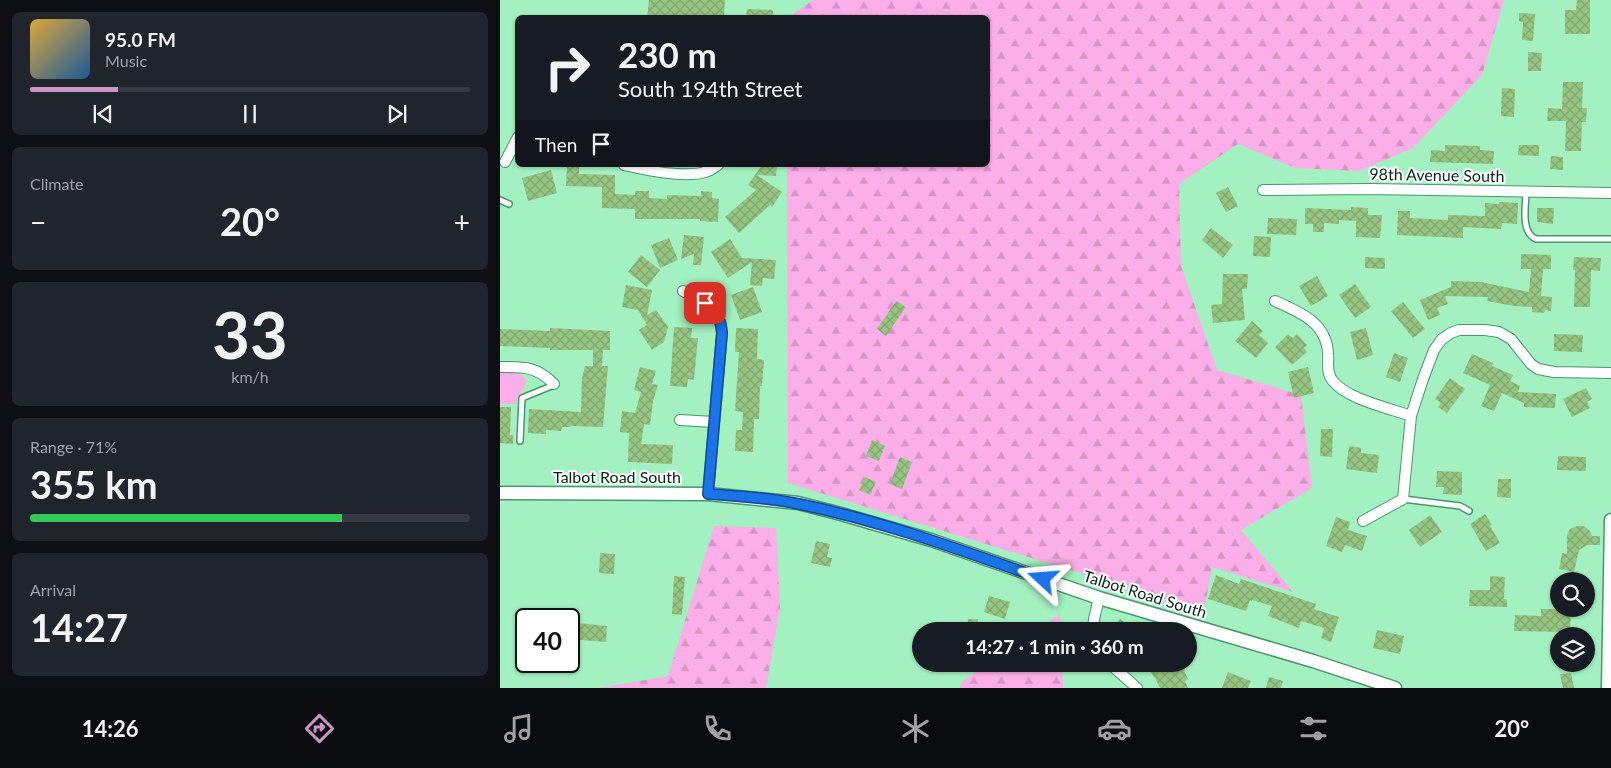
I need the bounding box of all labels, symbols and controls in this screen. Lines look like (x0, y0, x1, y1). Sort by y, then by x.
text: 95.0 FM (105, 28, 176, 51)
text: 230 m (618, 33, 717, 75)
icon: right (535, 35, 600, 100)
text: Music (105, 51, 147, 70)
text: South 194th Street (618, 75, 802, 102)
icon: previous (89, 100, 117, 128)
icon: pause (236, 100, 264, 128)
icon: next (383, 100, 411, 128)
icon: arrive (587, 130, 615, 158)
text: Then (535, 133, 577, 156)
street label: 98th Avenue South (1369, 164, 1505, 185)
text: Climate (30, 174, 83, 193)
text: 20° (220, 198, 280, 244)
text: − (30, 205, 46, 239)
text: + (454, 205, 470, 239)
pin (684, 282, 726, 324)
icon: arrive (691, 289, 719, 317)
text: 33 (212, 295, 288, 373)
text: km/h (231, 367, 269, 386)
text: Range · 71% (30, 437, 117, 456)
text: 355 km (30, 461, 158, 507)
street label: Talbot Road South (553, 467, 681, 486)
position arrow (1016, 552, 1068, 604)
street label: Talbot Road South (1081, 566, 1209, 621)
map controls (1550, 572, 1595, 672)
button: search (1550, 572, 1595, 617)
text: Arrival (30, 580, 76, 599)
text: 14:27 (30, 604, 128, 650)
speed limit sign: 40 (515, 608, 580, 673)
button: layers (1550, 627, 1595, 672)
text: 14:27 · 1 min · 360 m (965, 635, 1144, 658)
icon: directions (302, 711, 337, 746)
icon: music (501, 711, 536, 746)
icon: phone (700, 711, 735, 746)
icon: climate (898, 711, 933, 746)
icon: car (1097, 711, 1132, 746)
icon: filters (1296, 711, 1331, 746)
text: 14:26 (82, 715, 139, 742)
text: 20° (1494, 715, 1529, 742)

